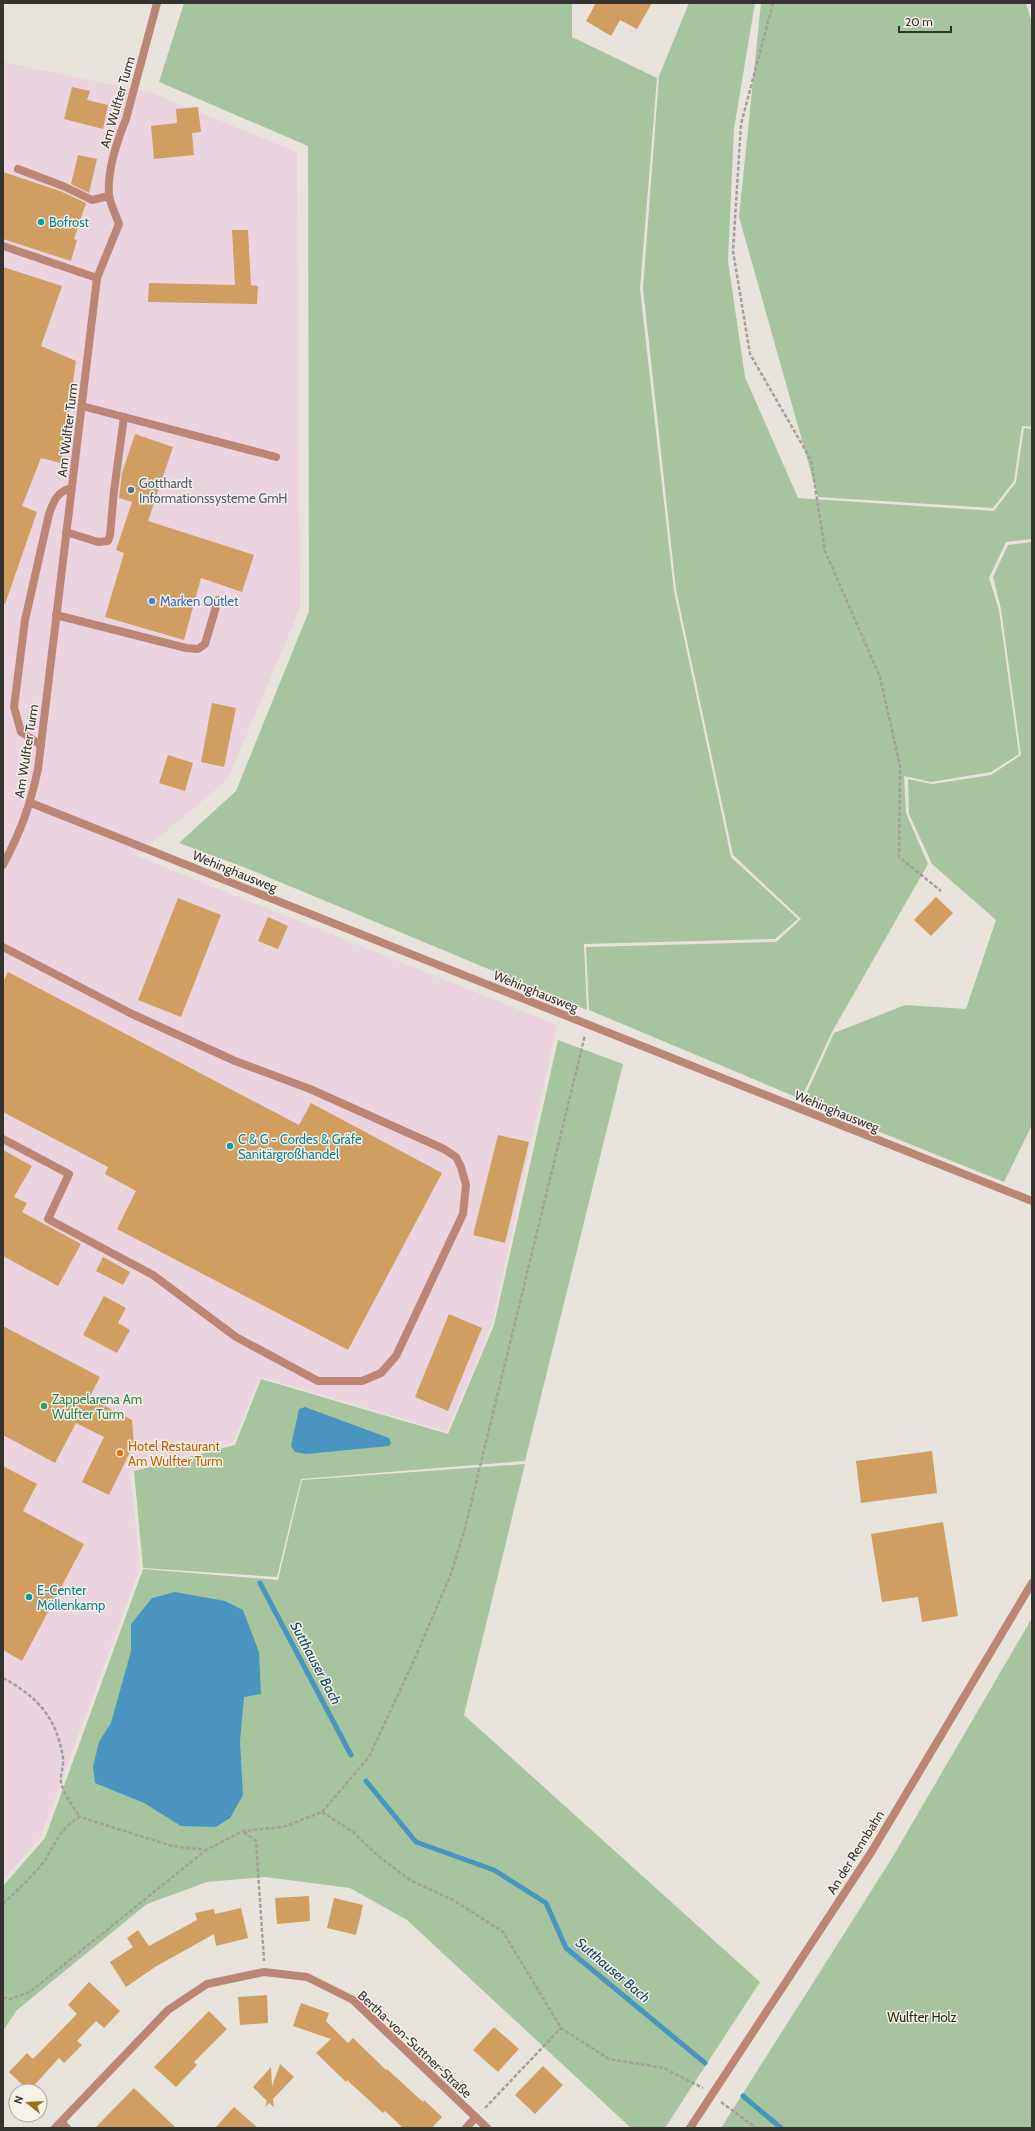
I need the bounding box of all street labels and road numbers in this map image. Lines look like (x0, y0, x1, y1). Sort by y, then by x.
street label: Am Wulfter Turm (96, 54, 138, 150)
street label: Am Wulfter Turm (53, 382, 81, 478)
street label: Am Wulfter Turm (11, 703, 41, 799)
street label: Wehinghausweg (190, 847, 280, 895)
street label: Wehinghausweg (491, 967, 581, 1015)
street label: Wehinghausweg (792, 1087, 882, 1135)
street label: An der Rennbahn (823, 1807, 887, 1897)
street label: Bertha-von-Suttner-Straße (355, 1987, 476, 2101)

